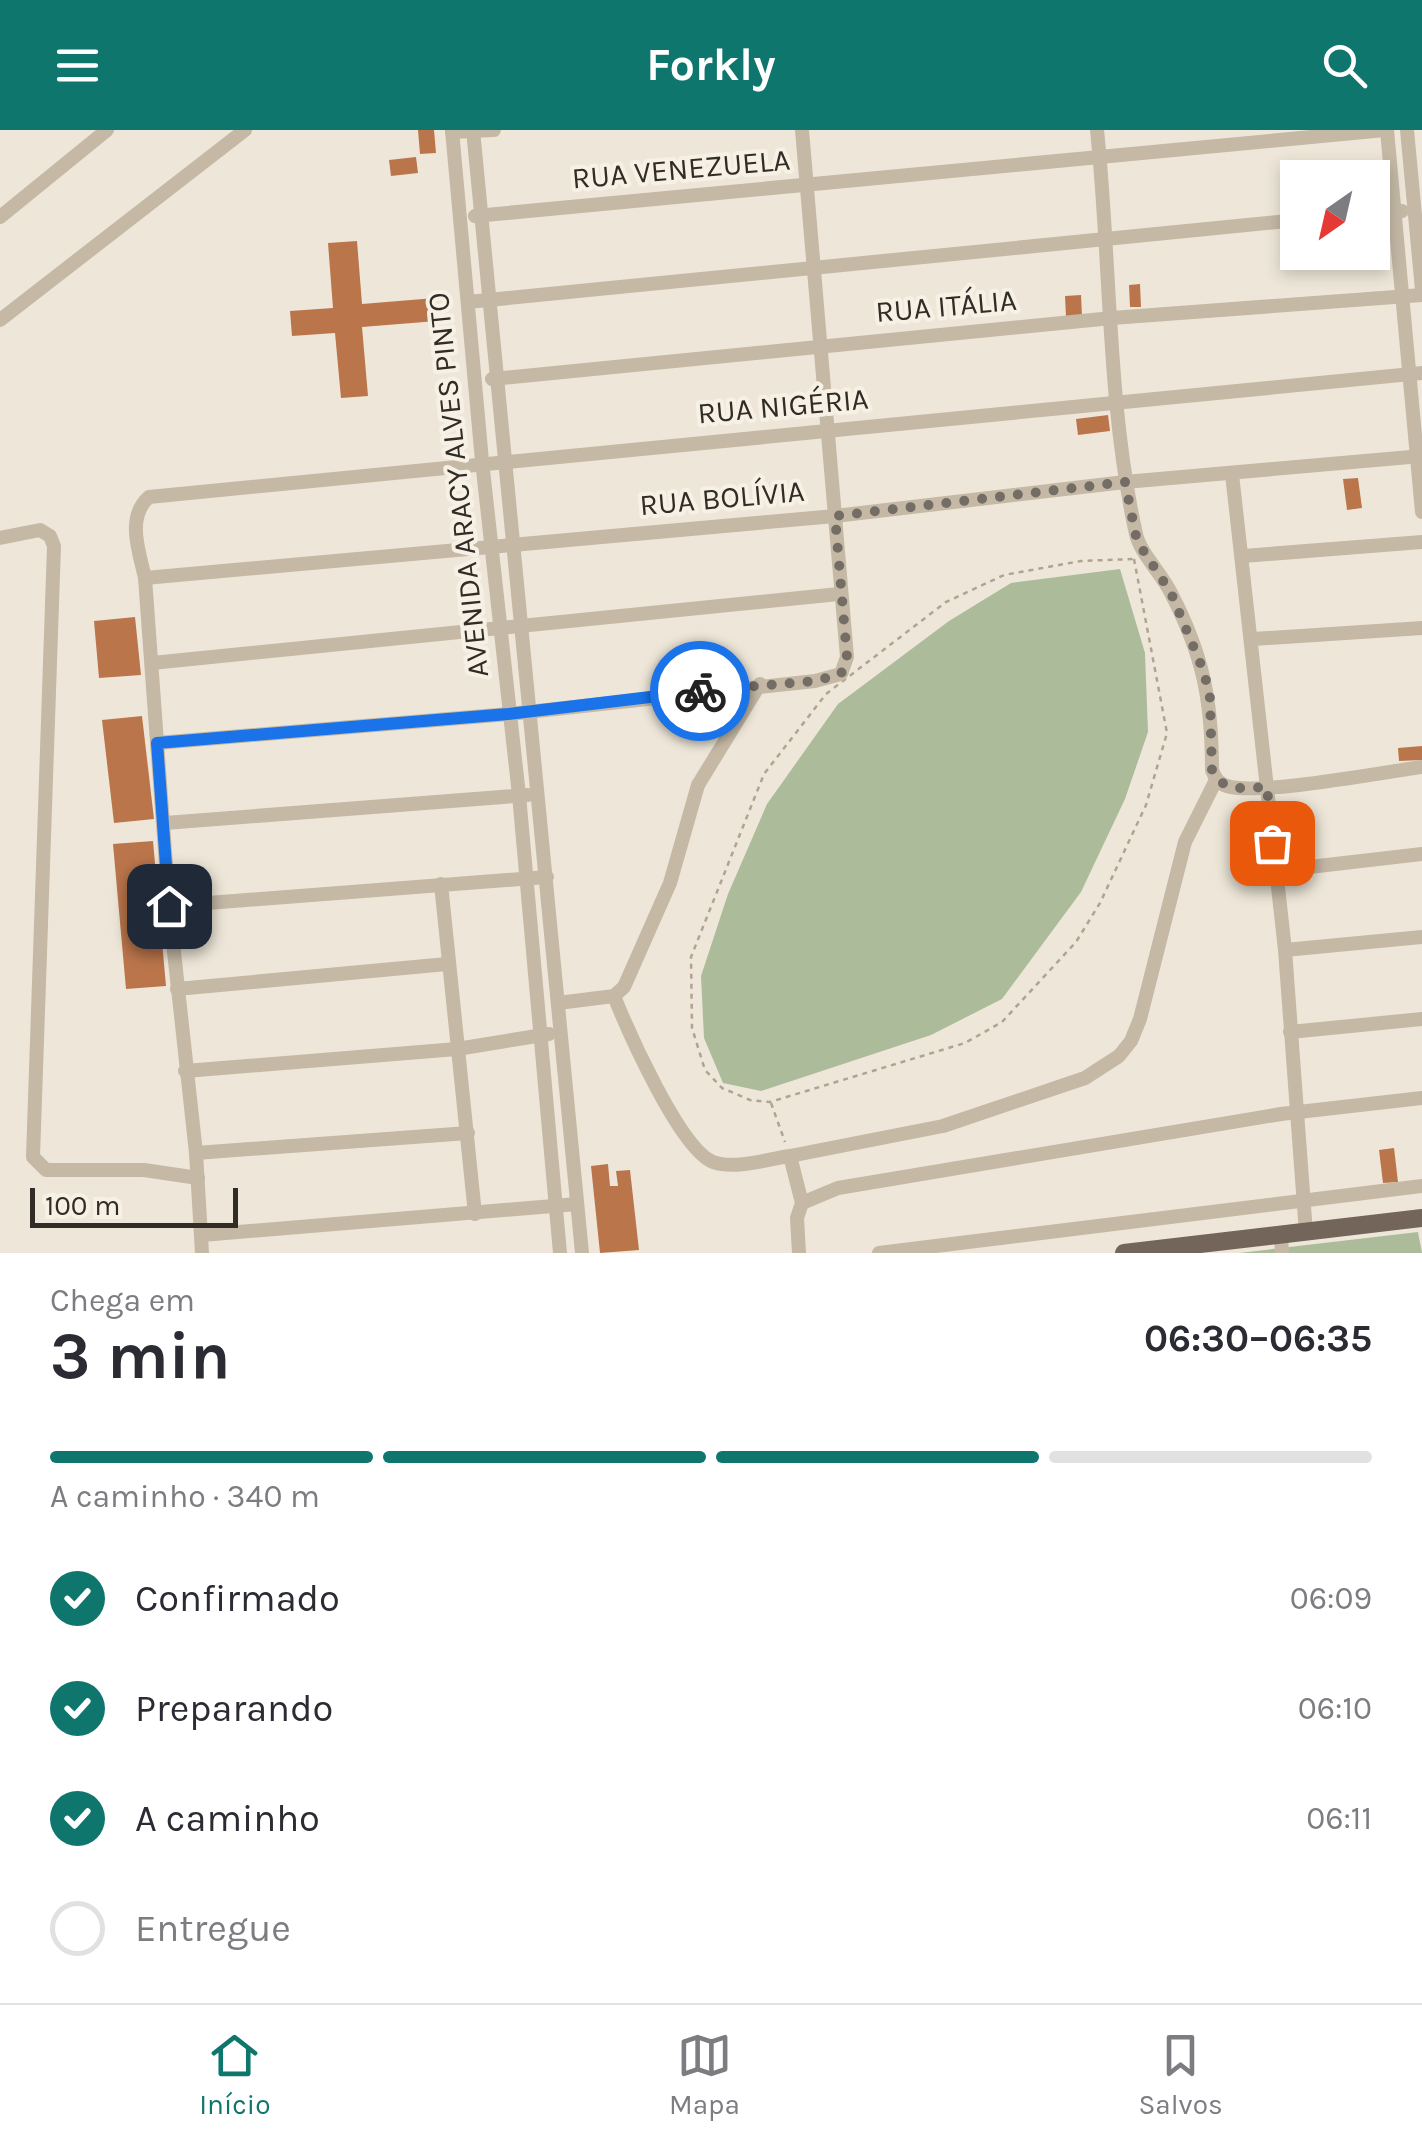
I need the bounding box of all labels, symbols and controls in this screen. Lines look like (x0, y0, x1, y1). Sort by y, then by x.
icon: menu (50, 38, 105, 93)
icon: search (1317, 38, 1372, 93)
text: Forkly (646, 39, 776, 91)
street label: RUA VENEZUELA (570, 142, 792, 196)
north arrow (1280, 160, 1390, 270)
map controls (1280, 160, 1390, 270)
street label: RUA ITÁLIA (874, 282, 1018, 330)
street label: AVENIDA ARACY ALVES PINTO (420, 291, 496, 679)
street label: RUA NIGÉRIA (696, 381, 870, 431)
street label: RUA BOLÍVIA (638, 473, 806, 523)
courier (650, 641, 750, 741)
icon: bike (673, 664, 728, 719)
pin (1230, 801, 1315, 886)
icon: bag (1245, 816, 1300, 871)
pin (127, 864, 212, 949)
icon: home (142, 879, 197, 934)
scale bar (30, 1183, 238, 1228)
text: 100 m (45, 1189, 120, 1222)
text: Chega em (50, 1282, 195, 1319)
text: 06:30–06:35 (1144, 1316, 1372, 1361)
text: 3 min (50, 1318, 230, 1394)
text: A caminho · 340 m (50, 1478, 320, 1515)
icon: check (50, 1571, 105, 1626)
text: Confirmado (135, 1576, 340, 1621)
text: 06:09 (1290, 1580, 1372, 1617)
icon: check (50, 1681, 105, 1736)
text: Preparando (135, 1686, 333, 1731)
text: 06:10 (1298, 1690, 1372, 1727)
icon: check (50, 1791, 105, 1846)
text: A caminho (135, 1796, 320, 1841)
text: 06:11 (1306, 1800, 1372, 1837)
text: Entregue (135, 1906, 291, 1951)
tab: Início (199, 2028, 270, 2121)
tab: Mapa (669, 2028, 740, 2121)
tab: Salvos (1138, 2028, 1223, 2121)

